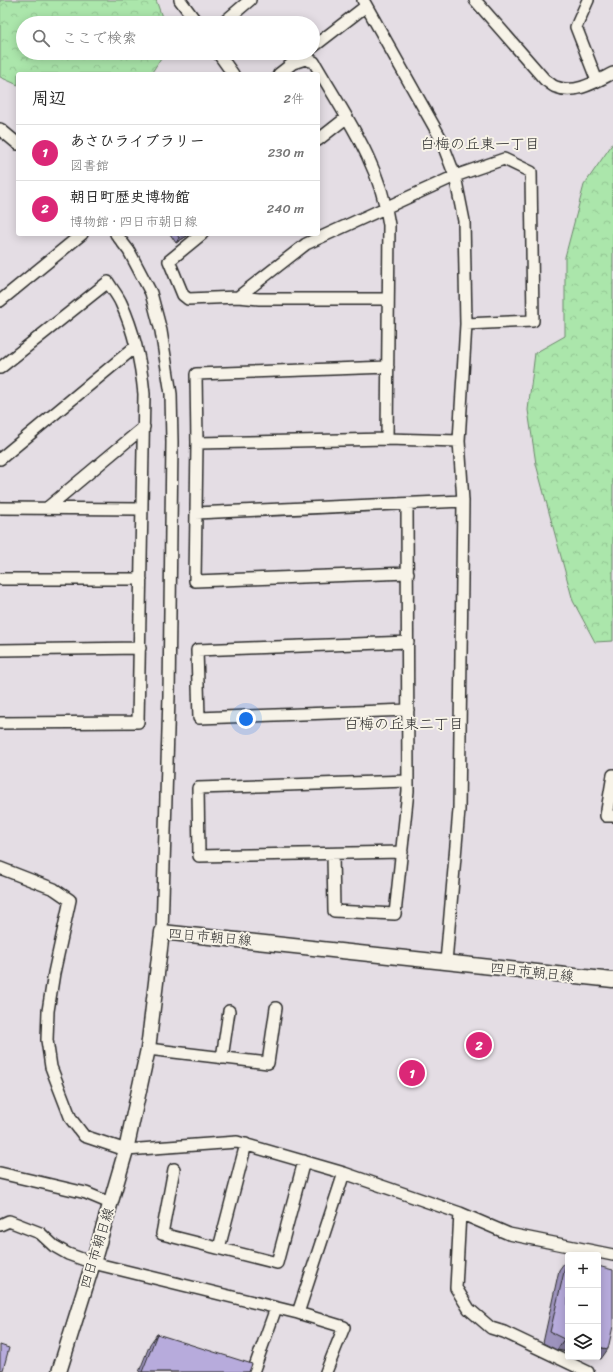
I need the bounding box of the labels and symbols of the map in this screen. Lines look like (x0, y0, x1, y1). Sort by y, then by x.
district label: 白梅の丘東一丁目 (420, 131, 540, 157)
your location (236, 709, 256, 729)
district label: 白梅の丘東二丁目 (344, 711, 464, 737)
street label: 四日市朝日線 (167, 921, 253, 953)
street label: 四日市朝日線 (489, 955, 575, 989)
pin: 2 (466, 1030, 492, 1060)
pin: 1 (399, 1058, 425, 1088)
street label: 四日市朝日線 (73, 1204, 121, 1292)

